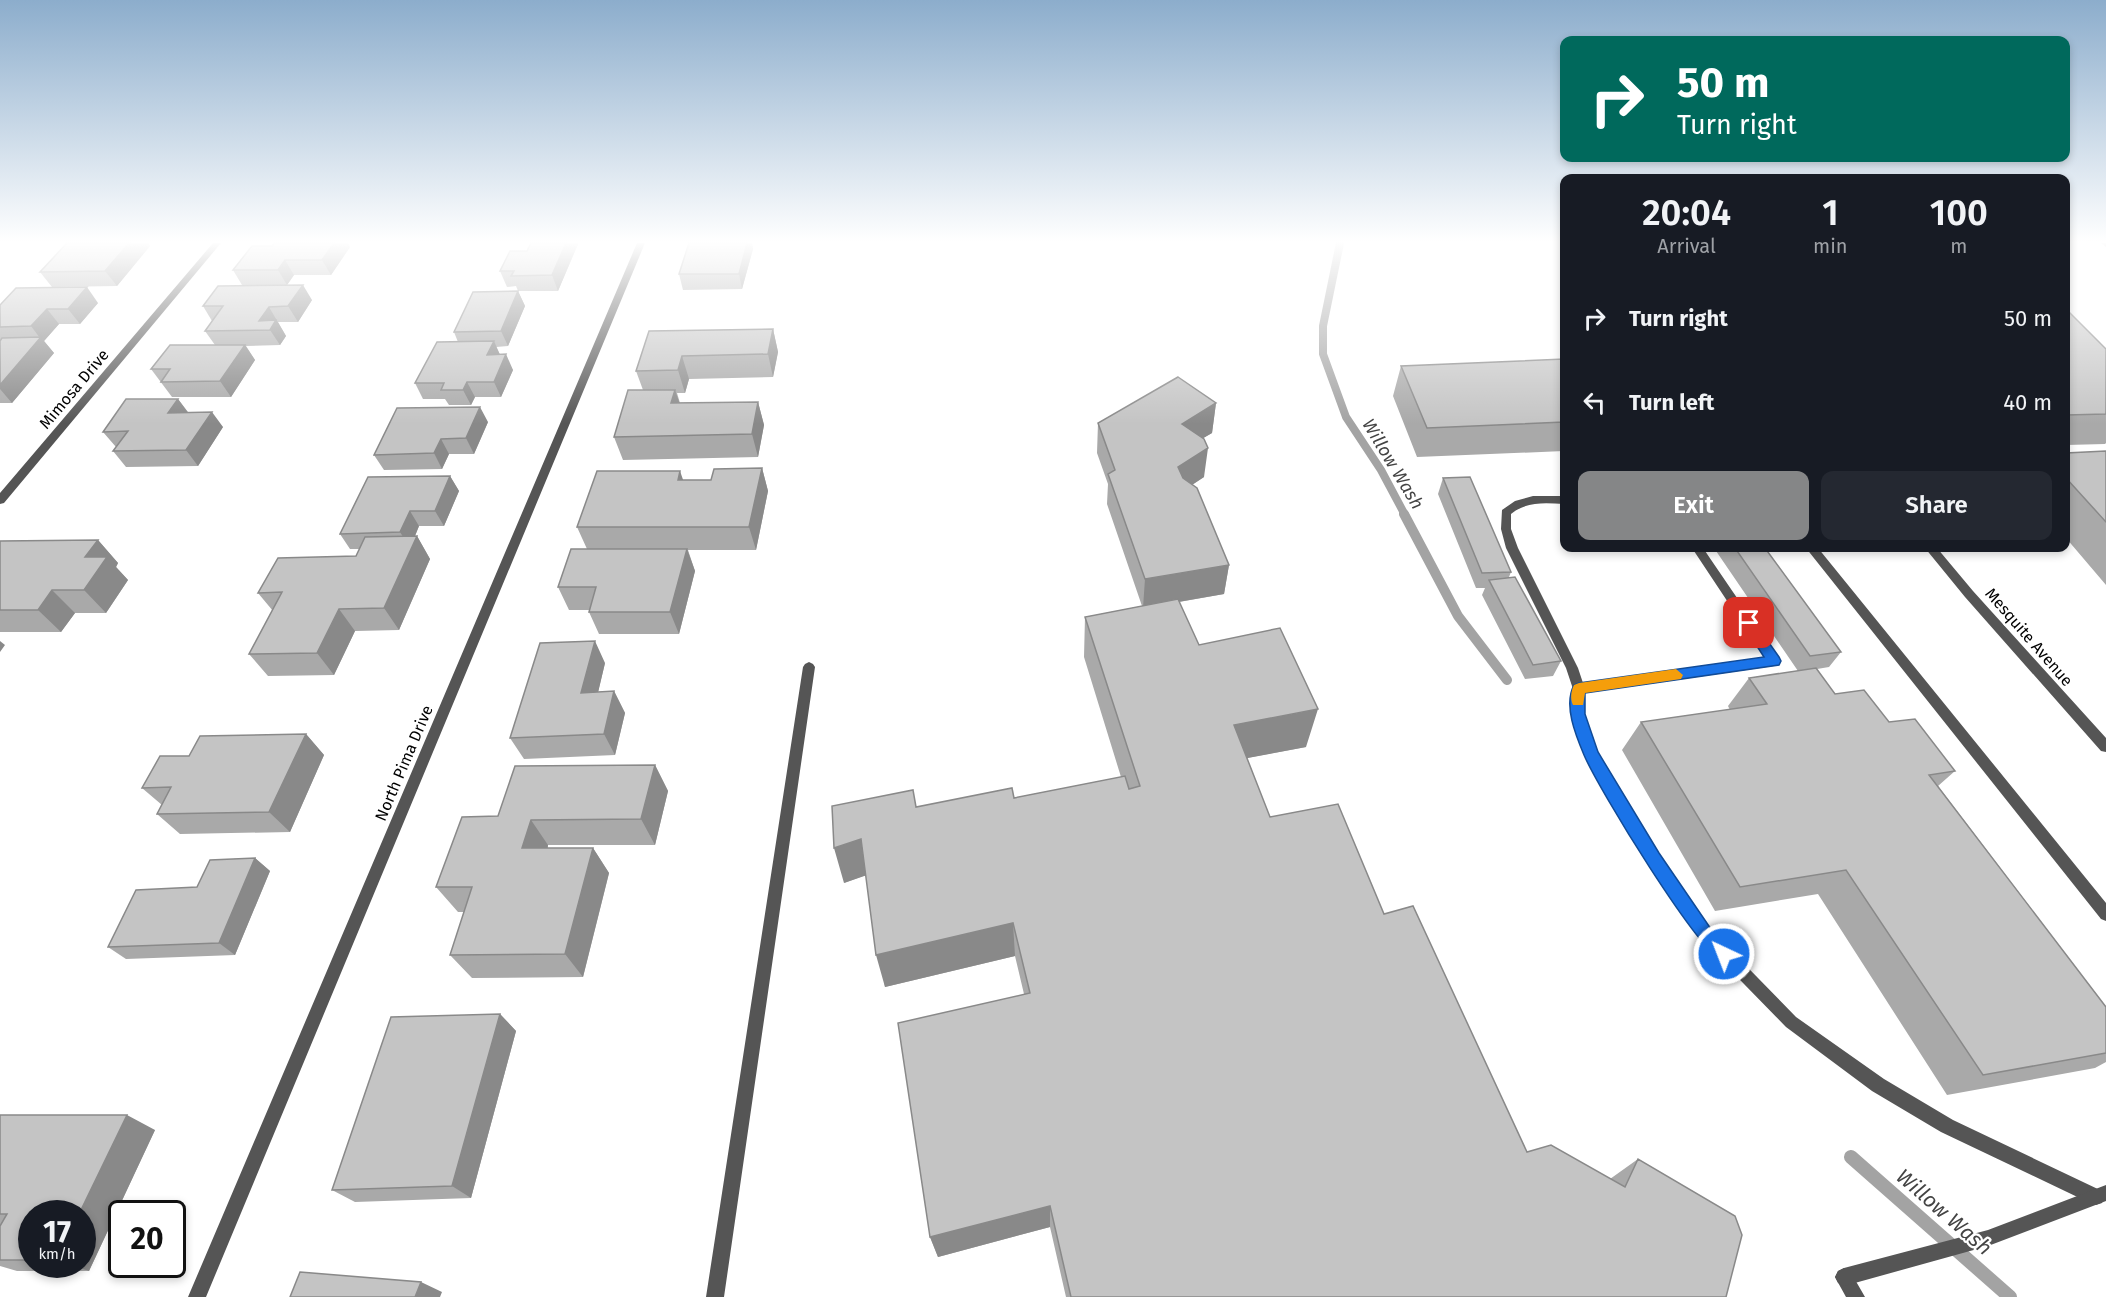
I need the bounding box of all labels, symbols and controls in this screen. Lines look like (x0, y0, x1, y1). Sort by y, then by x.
text: 50 m (1677, 58, 1770, 108)
icon: right (1578, 60, 1656, 138)
text: Turn right (1677, 109, 1797, 141)
text: 20:04 (1642, 191, 1731, 235)
text: 1 (1822, 191, 1839, 235)
text: 100 (1930, 191, 1988, 235)
text: Arrival (1657, 234, 1716, 258)
text: min (1813, 234, 1848, 258)
text: m (1950, 234, 1967, 258)
icon: right (1578, 302, 1611, 335)
text: Turn right (1629, 305, 1728, 332)
text: 50 m (2004, 305, 2052, 332)
street label: Mimosa Drive (35, 345, 113, 433)
icon: left (1578, 386, 1611, 419)
text: Turn left (1629, 389, 1714, 416)
text: 40 m (2003, 389, 2052, 416)
water label: Willow Wash (1357, 415, 1429, 513)
button: Exit (1578, 471, 1809, 540)
button: Share (1821, 471, 2052, 540)
street label: Mesquite Avenue (1981, 584, 2077, 690)
pin (1723, 597, 1774, 648)
icon: arrive (1732, 606, 1765, 639)
street label: North Pima Drive (371, 702, 437, 824)
position arrow (1692, 922, 1756, 986)
water label: Willow Wash (1891, 1163, 1997, 1261)
speed limit sign: 20 (108, 1200, 186, 1278)
text: 17 (43, 1214, 71, 1250)
text: km/h (38, 1245, 76, 1263)

